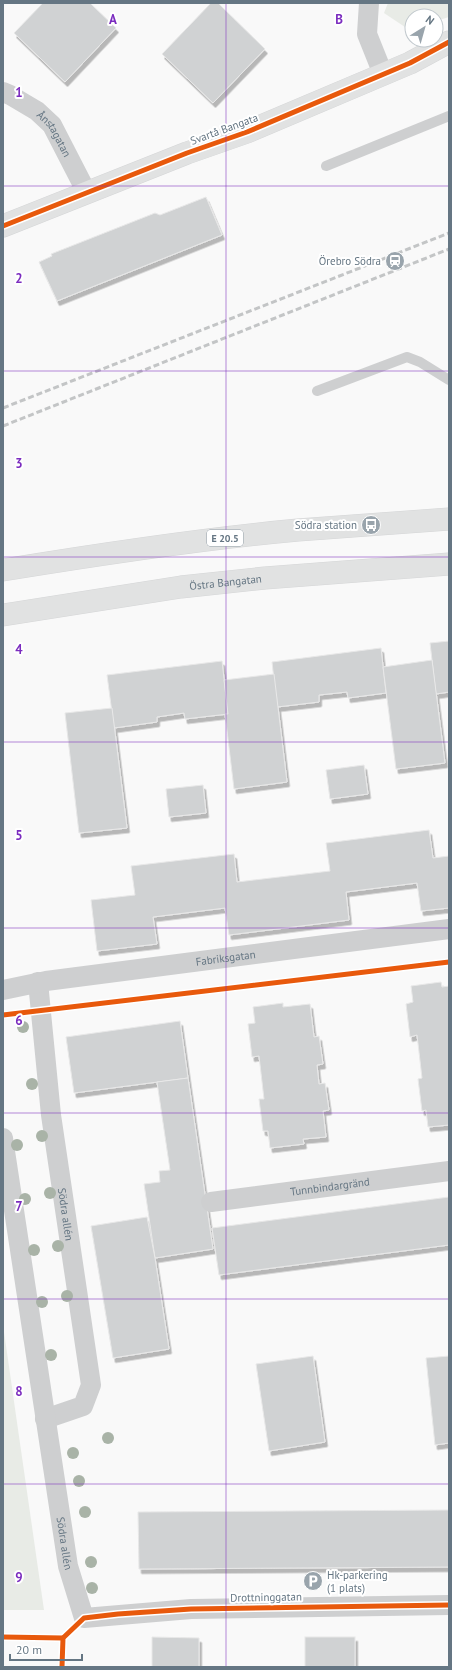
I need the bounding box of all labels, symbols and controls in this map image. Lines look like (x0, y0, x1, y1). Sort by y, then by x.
north arrow (404, 8, 444, 48)
text: A (109, 11, 117, 28)
text: B (335, 11, 343, 28)
text: N (423, 12, 437, 28)
text: 1 (15, 84, 23, 101)
street label: Ånstagatan (34, 108, 74, 159)
street label: Svartå Bangata (188, 110, 260, 148)
station icon: Örebro Södra (384, 250, 406, 272)
place label: Örebro Södra (319, 254, 381, 268)
text: 2 (15, 270, 23, 287)
text: 3 (15, 455, 23, 472)
bus stop icon: Södra station (360, 514, 382, 536)
place label: Södra station (295, 518, 357, 532)
road number: E 20.5 (207, 530, 243, 546)
street label: Östra Bangatan (189, 571, 262, 593)
text: 4 (15, 641, 23, 658)
text: 5 (15, 827, 23, 844)
street label: Fabriksgatan (195, 947, 256, 969)
text: 6 (15, 1012, 23, 1029)
street label: Tunnbindargränd (289, 1174, 371, 1199)
street label: Södra allén (55, 1187, 77, 1242)
text: 7 (15, 1198, 23, 1215)
text: 8 (15, 1383, 23, 1400)
street label: Södra allén (54, 1516, 76, 1572)
place label: Hk-parkering (1 plats) (327, 1568, 388, 1595)
text: 9 (15, 1569, 23, 1586)
parking icon: Hk-parkering (1 plats) (302, 1570, 324, 1592)
street label: Drottninggatan (230, 1589, 302, 1605)
scale bar (10, 1636, 82, 1662)
text: 20 m (16, 1642, 42, 1657)

